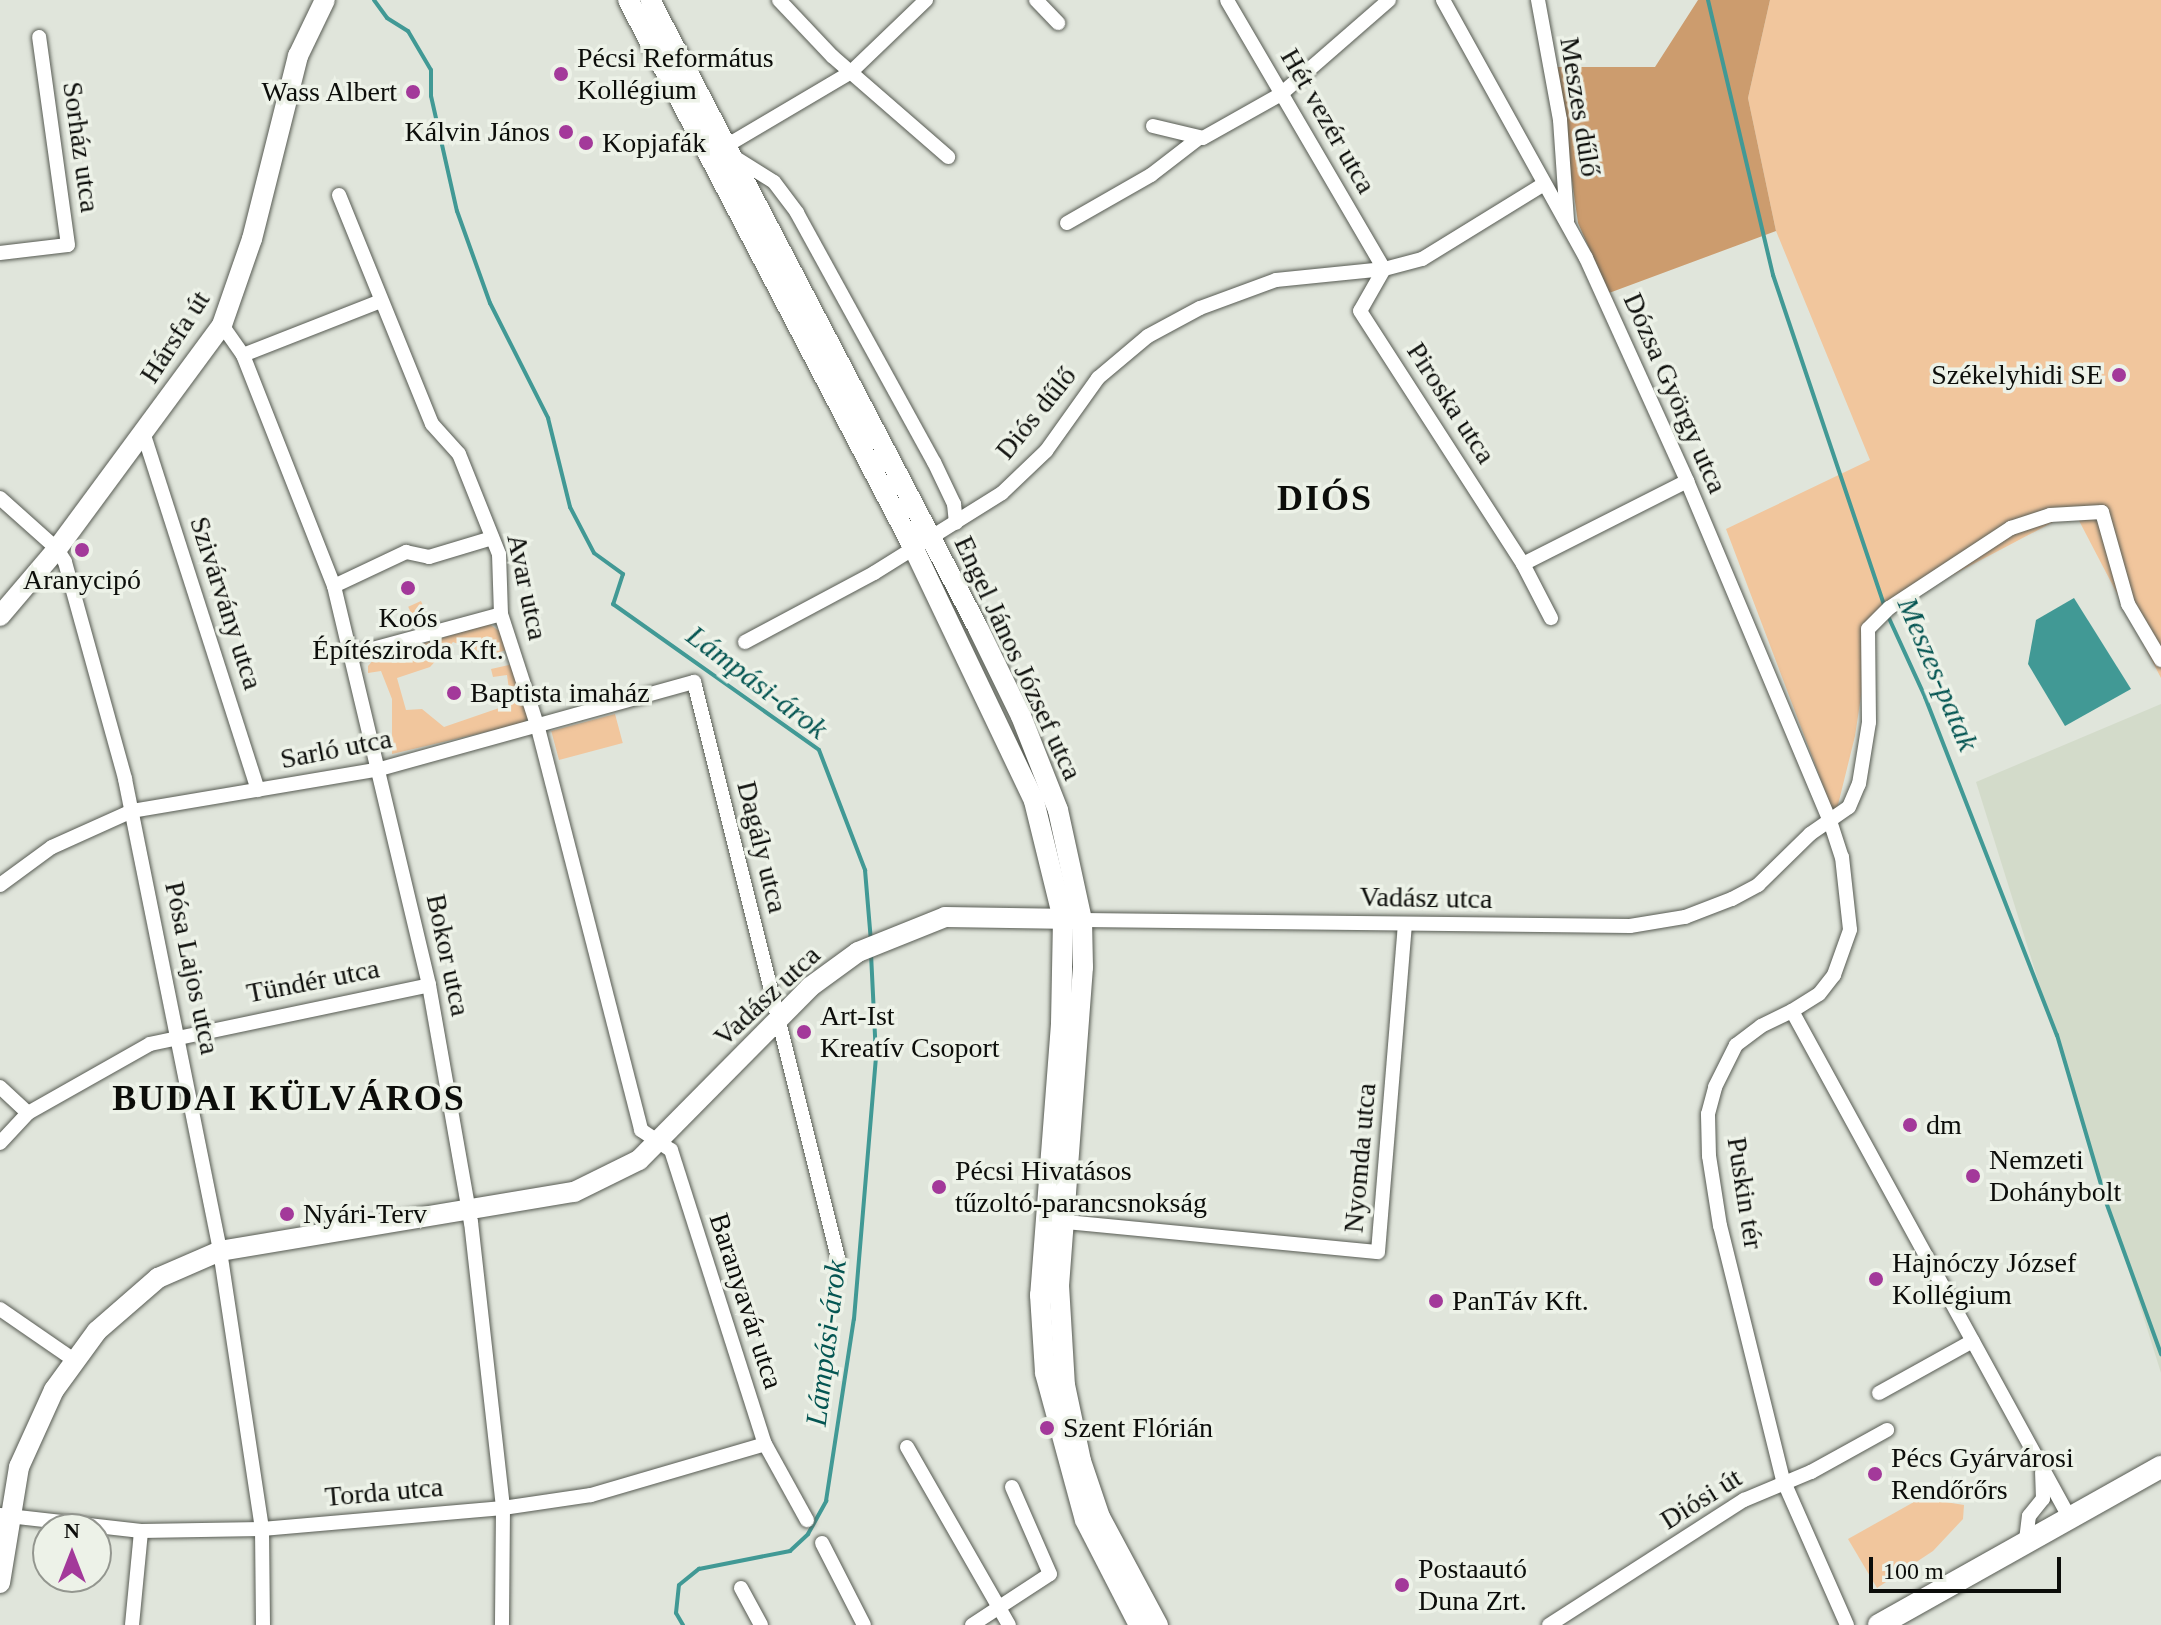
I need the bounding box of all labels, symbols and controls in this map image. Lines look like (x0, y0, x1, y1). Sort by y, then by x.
street label: Meszes dűlő (1552, 35, 1608, 179)
place label: Pécsi Református Kollégium (577, 41, 774, 107)
street label: Hét vezér utca (1273, 43, 1383, 199)
marker: Pécsi Református Kollégium (552, 65, 570, 83)
place label: Wass Albert (260, 75, 397, 109)
street label: Sorház utca (55, 80, 107, 214)
marker: Wass Albert (404, 83, 422, 101)
place label: Kálvin János (405, 115, 550, 149)
marker: Kálvin János (557, 123, 575, 141)
place label: Kopjafák (602, 126, 706, 160)
marker: Kopjafák (577, 134, 595, 152)
street label: Hársfa út (133, 284, 217, 390)
street label: Dózsa György utca (1616, 288, 1734, 498)
street label: Piroska utca (1399, 336, 1503, 470)
place label: Székelyhidi SE (1931, 358, 2103, 392)
street label: Diós dűlő (988, 360, 1084, 466)
marker: Székelyhidi SE (2110, 366, 2128, 384)
district label: DIÓS (1277, 477, 1373, 521)
street label: Szivárvány utca (182, 512, 270, 694)
street label: Avar utca (499, 531, 555, 643)
street label: Engel János József utca (947, 531, 1089, 785)
marker: Aranycipó (73, 541, 91, 559)
place label: Aranycipó (23, 563, 141, 597)
marker: Koós Építésziroda Kft. (399, 579, 417, 597)
water label: Meszes-patak (1890, 592, 1986, 756)
place label: Koós Építésziroda Kft. (312, 601, 504, 667)
water label: Lámpási-árok (679, 617, 835, 747)
place label: Baptista imaház (470, 676, 650, 710)
marker: Baptista imaház (445, 684, 463, 702)
street label: Sarló utca (277, 722, 395, 776)
street label: Dagály utca (729, 778, 795, 916)
street label: Pósa Lajos utca (157, 879, 227, 1057)
street label: Vadász utca (1359, 880, 1493, 916)
street label: Bokor utca (419, 891, 477, 1019)
street label: Vadász utca (707, 938, 827, 1054)
street label: Tündér utca (244, 952, 382, 1010)
place label: Art-Ist Kreatív Csoport (820, 999, 1000, 1065)
marker: Art-Ist Kreatív Csoport (795, 1023, 813, 1041)
district label: BUDAI KÜLVÁROS (112, 1077, 466, 1121)
street label: Nyomda utca (1337, 1082, 1383, 1234)
place label: dm (1926, 1108, 1962, 1142)
marker: dm (1901, 1116, 1919, 1134)
street label: Puskin tér (1720, 1135, 1770, 1251)
place label: Nemzeti Dohánybolt (1989, 1143, 2121, 1209)
place label: Pécsi Hivatásos tűzoltó-parancsnokság (955, 1154, 1207, 1220)
marker: Nemzeti Dohánybolt (1964, 1167, 1982, 1185)
marker: Pécsi Hivatásos tűzoltó-parancsnokság (930, 1178, 948, 1196)
place label: Nyári-Terv (303, 1197, 427, 1231)
marker: Nyári-Terv (278, 1205, 296, 1223)
street label: Baranyavár utca (702, 1209, 790, 1393)
place label: Hajnóczy József Kollégium (1892, 1246, 2076, 1312)
water label: Lámpási-árok (798, 1258, 854, 1428)
marker: Hajnóczy József Kollégium (1867, 1270, 1885, 1288)
place label: PanTáv Kft. (1452, 1284, 1589, 1318)
marker: PanTáv Kft. (1427, 1292, 1445, 1310)
place label: Szent Flórián (1063, 1411, 1213, 1445)
marker: Szent Flórián (1038, 1419, 1056, 1437)
place label: Pécs Gyárvárosi Rendőrőrs (1891, 1441, 2074, 1507)
street label: Diósi út (1654, 1461, 1748, 1537)
marker: Pécs Gyárvárosi Rendőrőrs (1866, 1465, 1884, 1483)
street label: Torda utca (323, 1470, 445, 1514)
north arrow (32, 1513, 112, 1593)
text: N (64, 1518, 80, 1543)
scale bar (1873, 1541, 2065, 1591)
place label: Postaautó Duna Zrt. (1418, 1552, 1527, 1618)
text: 100 m (1883, 1558, 1944, 1584)
marker: Postaautó Duna Zrt. (1393, 1576, 1411, 1594)

